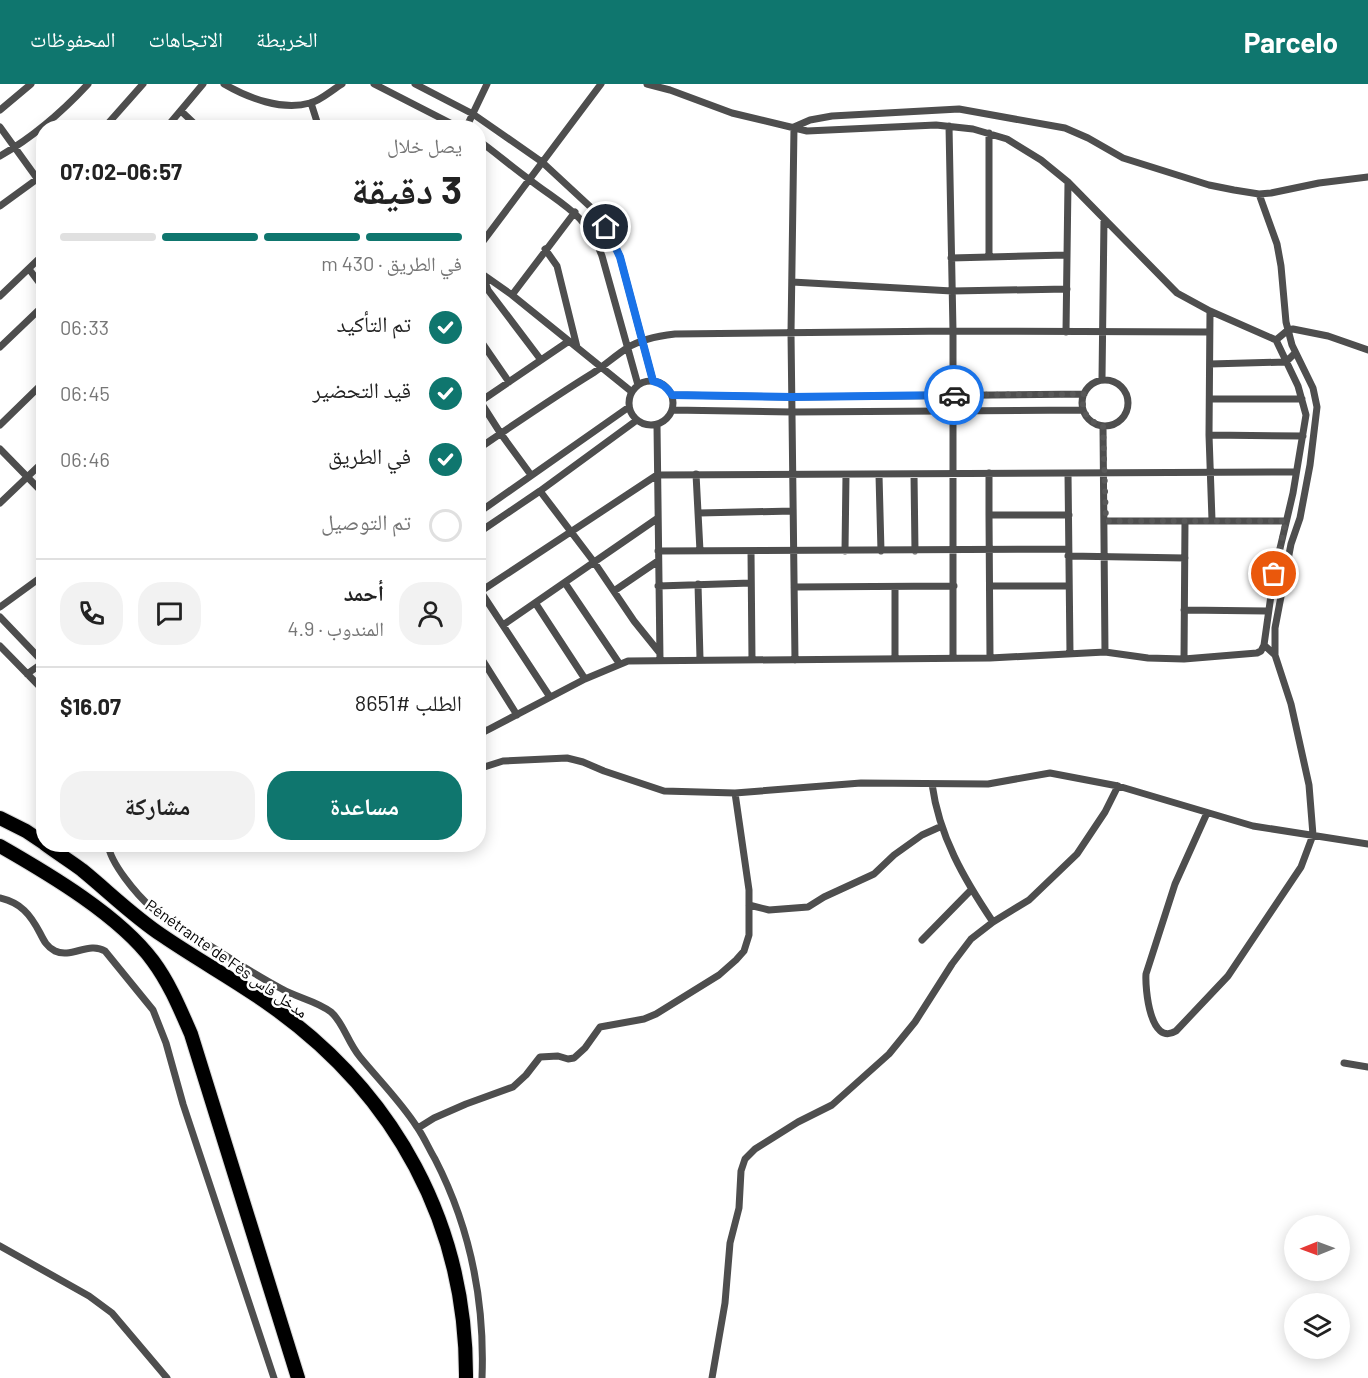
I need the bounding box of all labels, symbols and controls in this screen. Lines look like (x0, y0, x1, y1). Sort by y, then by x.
text: Parcelo (1244, 25, 1338, 59)
text: المحفوظات (30, 26, 115, 51)
text: الاتجاهات (148, 26, 223, 51)
text: الخريطة (256, 26, 318, 51)
text: يصل خلال (387, 133, 462, 157)
text: 06:57–07:02 (60, 158, 182, 184)
text: 3 دقيقة (351, 165, 462, 212)
pin (580, 201, 631, 252)
icon: home (589, 210, 622, 243)
text: في الطريق · 430 m (321, 251, 462, 275)
text: تم التأكيد (337, 310, 411, 336)
icon: check (429, 311, 462, 344)
text: 06:33 (60, 315, 109, 339)
courier (924, 365, 984, 425)
text: قيد التحضير (313, 376, 411, 402)
icon: check (429, 377, 462, 410)
icon: car (938, 379, 971, 412)
text: 06:45 (60, 381, 110, 405)
text: في الطريق (328, 442, 411, 468)
icon: check (429, 443, 462, 476)
text: 06:46 (60, 447, 110, 471)
text: تم التوصيل (321, 508, 411, 534)
pin (1248, 548, 1299, 599)
icon: bag (1257, 557, 1290, 590)
text: أحمد (344, 579, 384, 605)
button: phone (60, 582, 123, 645)
button: chat (138, 582, 201, 645)
button: person (399, 582, 462, 645)
text: المندوب · 4.9 (287, 616, 384, 640)
text: الطلب #8651 (355, 689, 462, 715)
text: $16.07 (60, 693, 121, 719)
button: مشاركة (60, 771, 255, 840)
button: مساعدة (267, 771, 462, 840)
street label: Pénétrante de Fès مدخل فاس (141, 895, 312, 1023)
north arrow (1284, 1215, 1350, 1281)
map controls (1284, 1215, 1350, 1359)
button: layers (1284, 1293, 1350, 1359)

